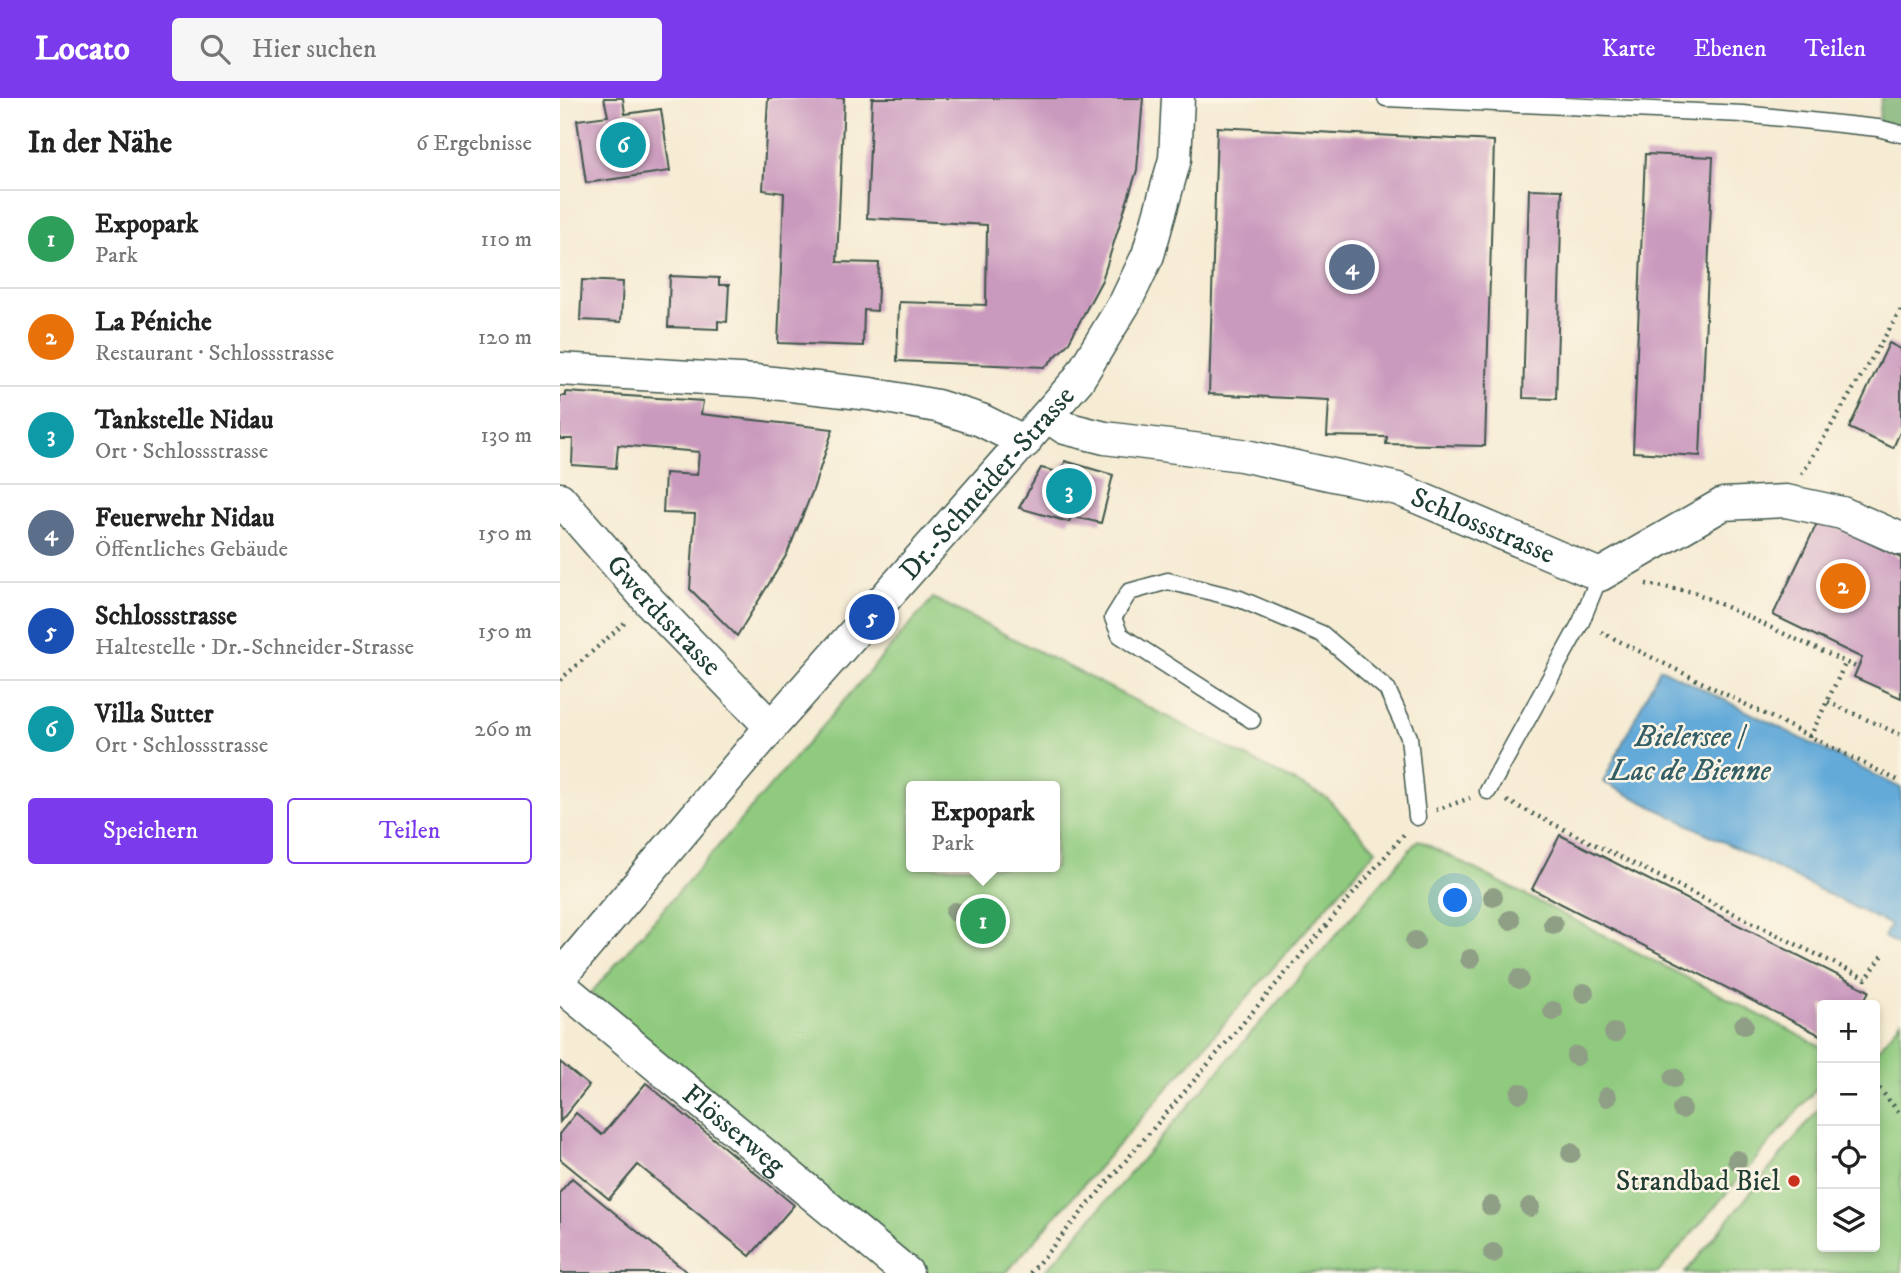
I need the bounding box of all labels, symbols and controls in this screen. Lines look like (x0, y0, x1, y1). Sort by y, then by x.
search box (172, 18, 662, 81)
text: Locato (35, 29, 130, 70)
icon: search (196, 30, 234, 68)
text: Hier suchen (252, 33, 377, 66)
text: Karte (1602, 34, 1655, 64)
text: Ebenen (1693, 34, 1767, 64)
text: Teilen (1805, 34, 1866, 64)
pin: 6 (600, 119, 646, 171)
text: In der Nähe (28, 125, 172, 162)
text: 6 Ergebnisse (416, 129, 532, 158)
text: Expopark (95, 208, 198, 241)
text: 1 (47, 225, 55, 254)
text: 110 m (481, 225, 532, 254)
text: Park (95, 241, 138, 270)
pin: 4 (1329, 241, 1375, 293)
text: La Péniche (95, 306, 212, 339)
text: 2 (45, 323, 57, 352)
text: 120 m (478, 323, 532, 352)
text: Restaurant · Schlossstrasse (95, 339, 334, 368)
street label: Dr.-Schneider-Strasse (892, 379, 1082, 587)
text: Tankstelle Nidau (95, 404, 273, 437)
text: 3 (47, 421, 55, 450)
text: 130 m (480, 421, 532, 450)
text: Ort · Schlossstrasse (95, 437, 268, 466)
pin: 3 (1046, 465, 1092, 517)
street label: Schlossstrasse (1406, 479, 1560, 571)
text: Feuerwehr Nidau (95, 502, 275, 535)
text: 4 (44, 519, 58, 548)
text: 150 m (478, 519, 532, 548)
text: Öffentliches Gebäude (95, 535, 288, 564)
street label: Gwerdtstrasse (599, 547, 729, 683)
pin: 2 (1820, 560, 1866, 612)
pin: 5 (849, 591, 895, 643)
text: Schlossstrasse (95, 600, 237, 633)
text: 5 (45, 617, 57, 646)
text: 150 m (478, 617, 532, 646)
text: Haltestelle · Dr.-Schneider-Strasse (95, 633, 414, 662)
text: Villa Sutter (95, 698, 214, 731)
text: 6 (45, 715, 57, 744)
text: 260 m (474, 715, 532, 744)
water label: Bielersee / Lac de Bienne (1607, 719, 1771, 790)
text: Ort · Schlossstrasse (95, 731, 268, 760)
popup (906, 781, 1060, 872)
text: Expopark (931, 796, 1035, 829)
button: Speichern (28, 798, 273, 864)
button: Teilen (287, 798, 532, 864)
text: Park (931, 829, 974, 858)
your location (1438, 883, 1472, 917)
pin: 1 (960, 895, 1006, 947)
map controls (1817, 1000, 1880, 1252)
button: + (1817, 1000, 1880, 1063)
button: − (1817, 1063, 1880, 1126)
street label: Flösserweg (675, 1077, 793, 1182)
button: locate (1817, 1126, 1880, 1189)
place label: Strandbad Biel (1616, 1164, 1781, 1199)
marker: Strandbad Biel (1786, 1173, 1802, 1189)
button: layers (1817, 1189, 1880, 1252)

